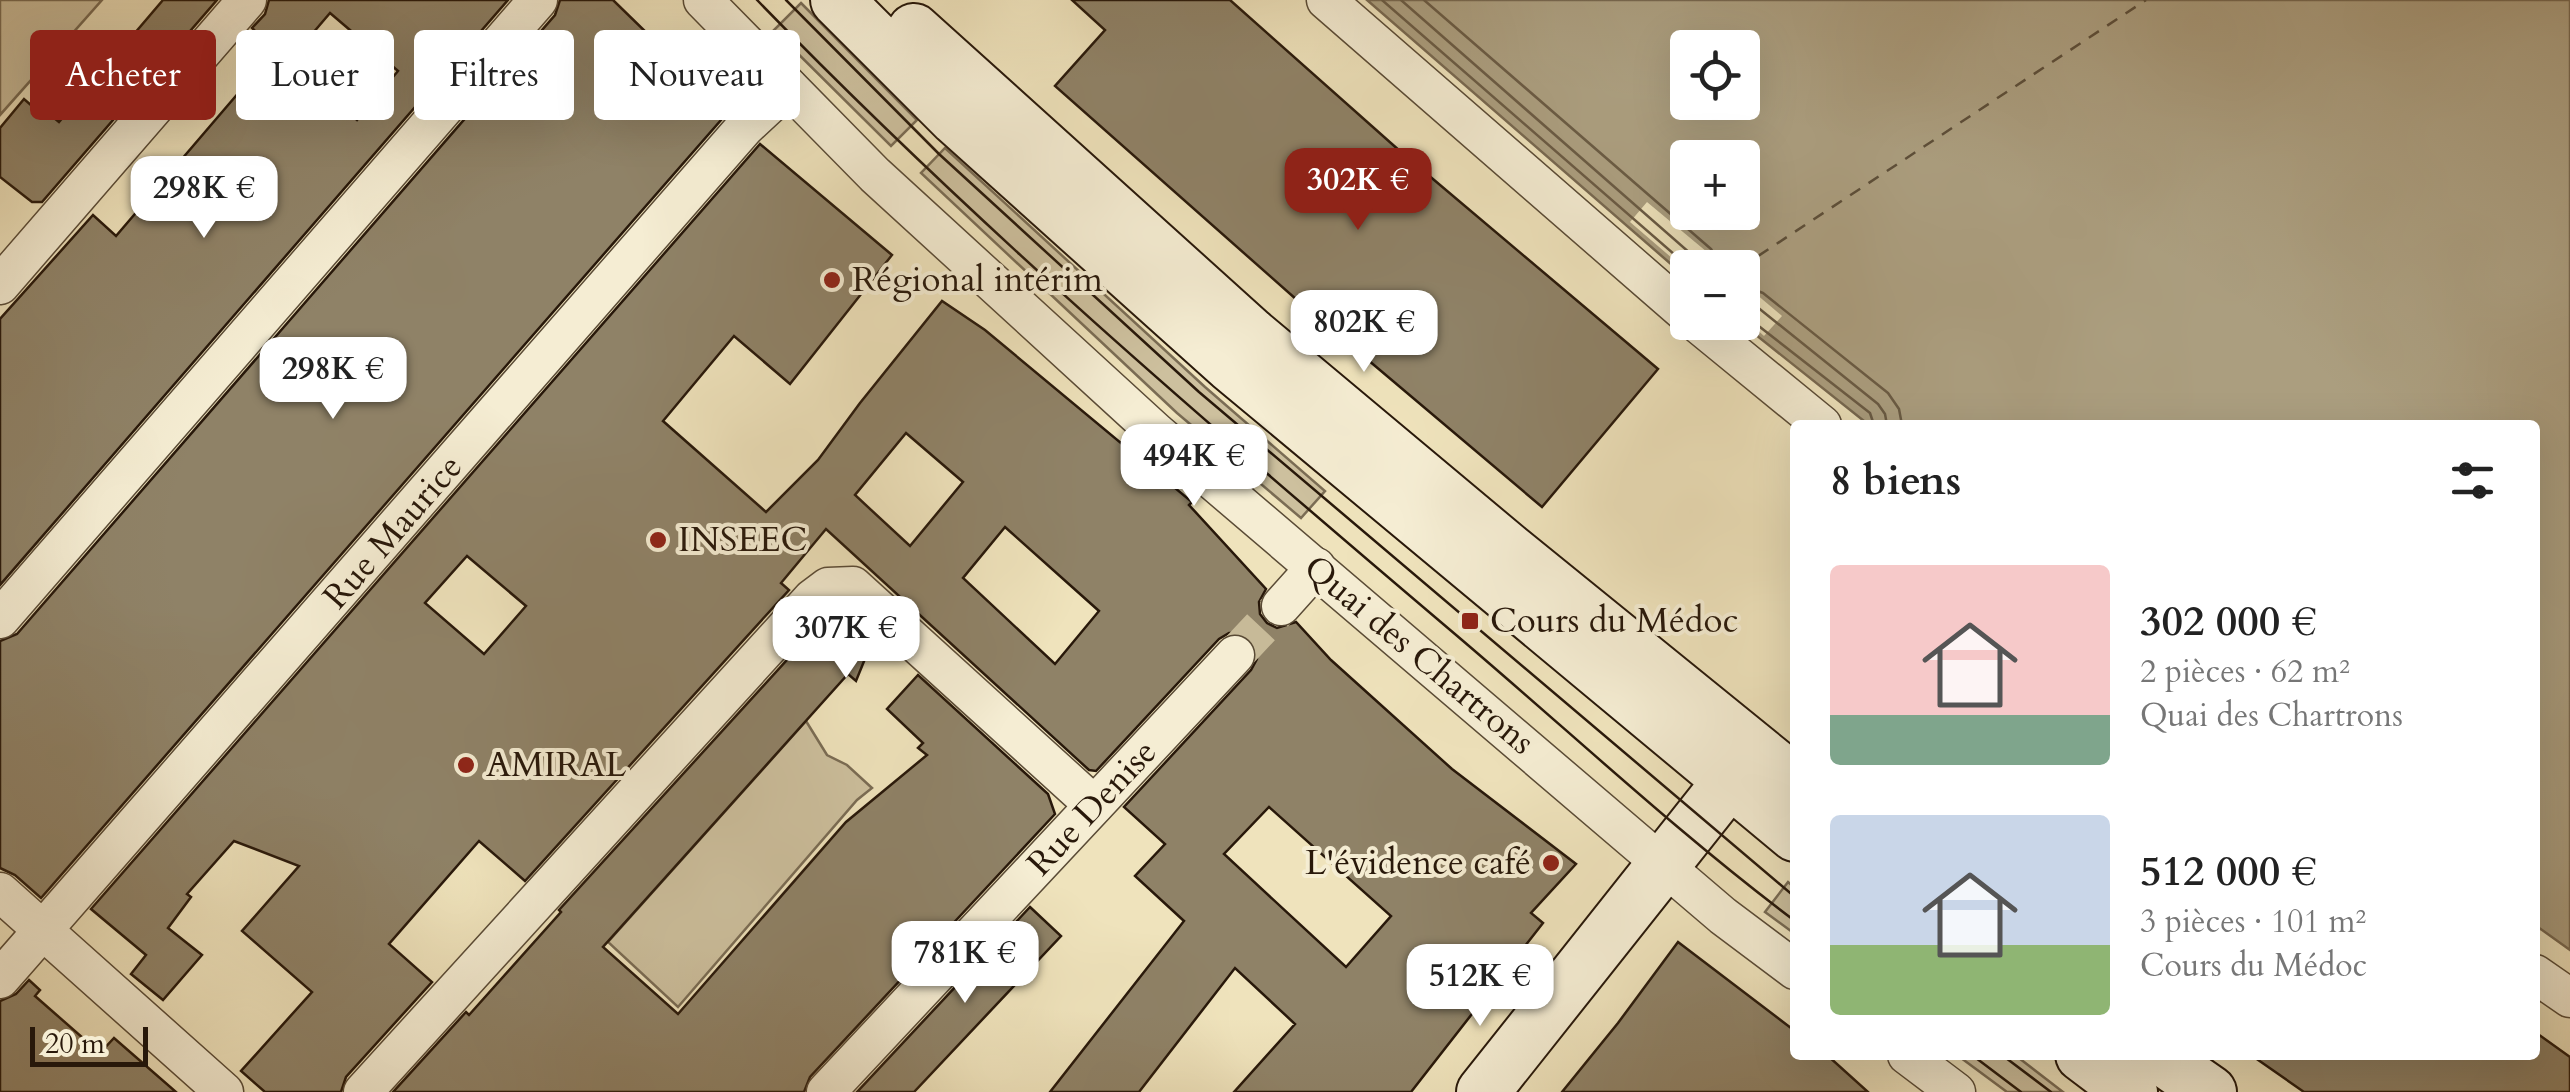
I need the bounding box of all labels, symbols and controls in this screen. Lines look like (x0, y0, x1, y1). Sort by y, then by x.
chip: Acheter (30, 30, 216, 120)
chip: Louer (236, 30, 394, 120)
chip: Filtres (414, 30, 574, 120)
chip: Nouveau (594, 30, 800, 120)
map controls (1670, 30, 1760, 340)
button: locate (1670, 30, 1760, 120)
button: + (1670, 140, 1760, 230)
pin: 302K € (1277, 148, 1439, 233)
pin: 298K € (123, 156, 285, 241)
text: 302K € (1307, 158, 1409, 202)
text: 298K € (153, 166, 255, 210)
button: − (1670, 250, 1760, 340)
place label: Régional intérim (852, 256, 1103, 304)
marker: Régional intérim (821, 269, 843, 291)
pin: 802K € (1283, 290, 1445, 375)
text: 802K € (1313, 300, 1415, 344)
pin: 298K € (252, 337, 414, 422)
text: 298K € (282, 347, 384, 391)
pin: 494K € (1113, 424, 1275, 509)
text: 494K € (1143, 434, 1245, 478)
street label: Rue Maurice (312, 444, 474, 620)
text: 8 biens (1830, 452, 1961, 509)
icon: filters (2445, 453, 2500, 508)
place label: INSEEC (678, 516, 807, 564)
marker: INSEEC (647, 529, 669, 551)
street label: Quai des Chartrons (1293, 544, 1545, 766)
text: 302 000 € (2140, 593, 2317, 650)
pin: 307K € (765, 596, 927, 681)
place label: Cours du Médoc (1490, 597, 1738, 645)
icon: home (1910, 605, 2030, 725)
text: 307K € (795, 606, 897, 650)
marker: Cours du Médoc (1459, 610, 1481, 632)
text: 2 pièces · 62 m² (2140, 650, 2350, 694)
text: Quai des Chartrons (2140, 694, 2403, 738)
street label: Rue Denise (1016, 729, 1168, 887)
place label: AMIRAL (486, 741, 627, 789)
marker: AMIRAL (455, 754, 477, 776)
place label: L'évidence café (1305, 839, 1531, 887)
text: 512 000 € (2140, 843, 2317, 900)
marker: L'évidence café (1540, 852, 1562, 874)
icon: home (1910, 855, 2030, 975)
text: 3 pièces · 101 m² (2140, 900, 2366, 944)
pin: 781K € (884, 921, 1046, 1006)
text: 781K € (914, 931, 1016, 975)
pin: 512K € (1399, 944, 1561, 1029)
text: Cours du Médoc (2140, 944, 2367, 988)
text: 512K € (1429, 954, 1531, 998)
scale bar (30, 1022, 148, 1066)
text: 20 m (45, 1025, 105, 1063)

